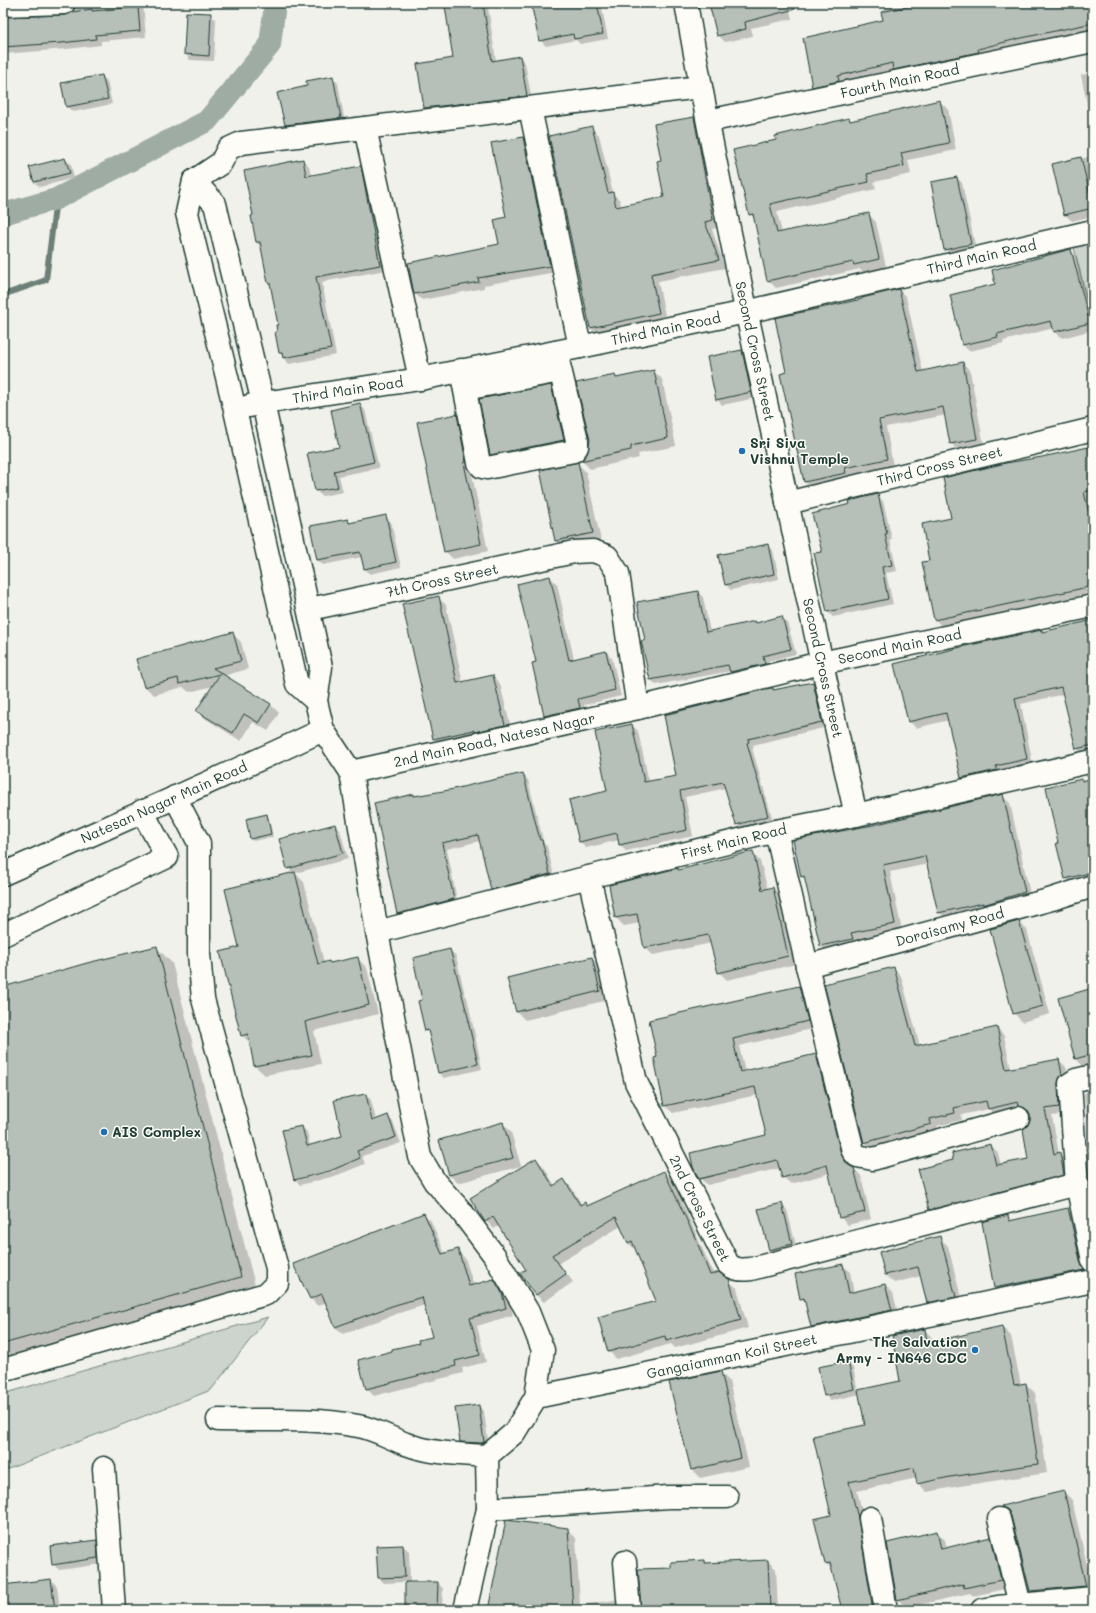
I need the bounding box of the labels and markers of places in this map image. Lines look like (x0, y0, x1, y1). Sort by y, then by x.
place label: Sri Siva Vishnu Temple (750, 433, 849, 468)
marker: Sri Siva Vishnu Temple (737, 446, 747, 456)
place label: AIS Complex (112, 1122, 201, 1141)
marker: AIS Complex (99, 1127, 109, 1137)
place label: The Salvation Army - IN646 CDC (836, 1332, 967, 1367)
marker: The Salvation Army - IN646 CDC (970, 1345, 980, 1355)

